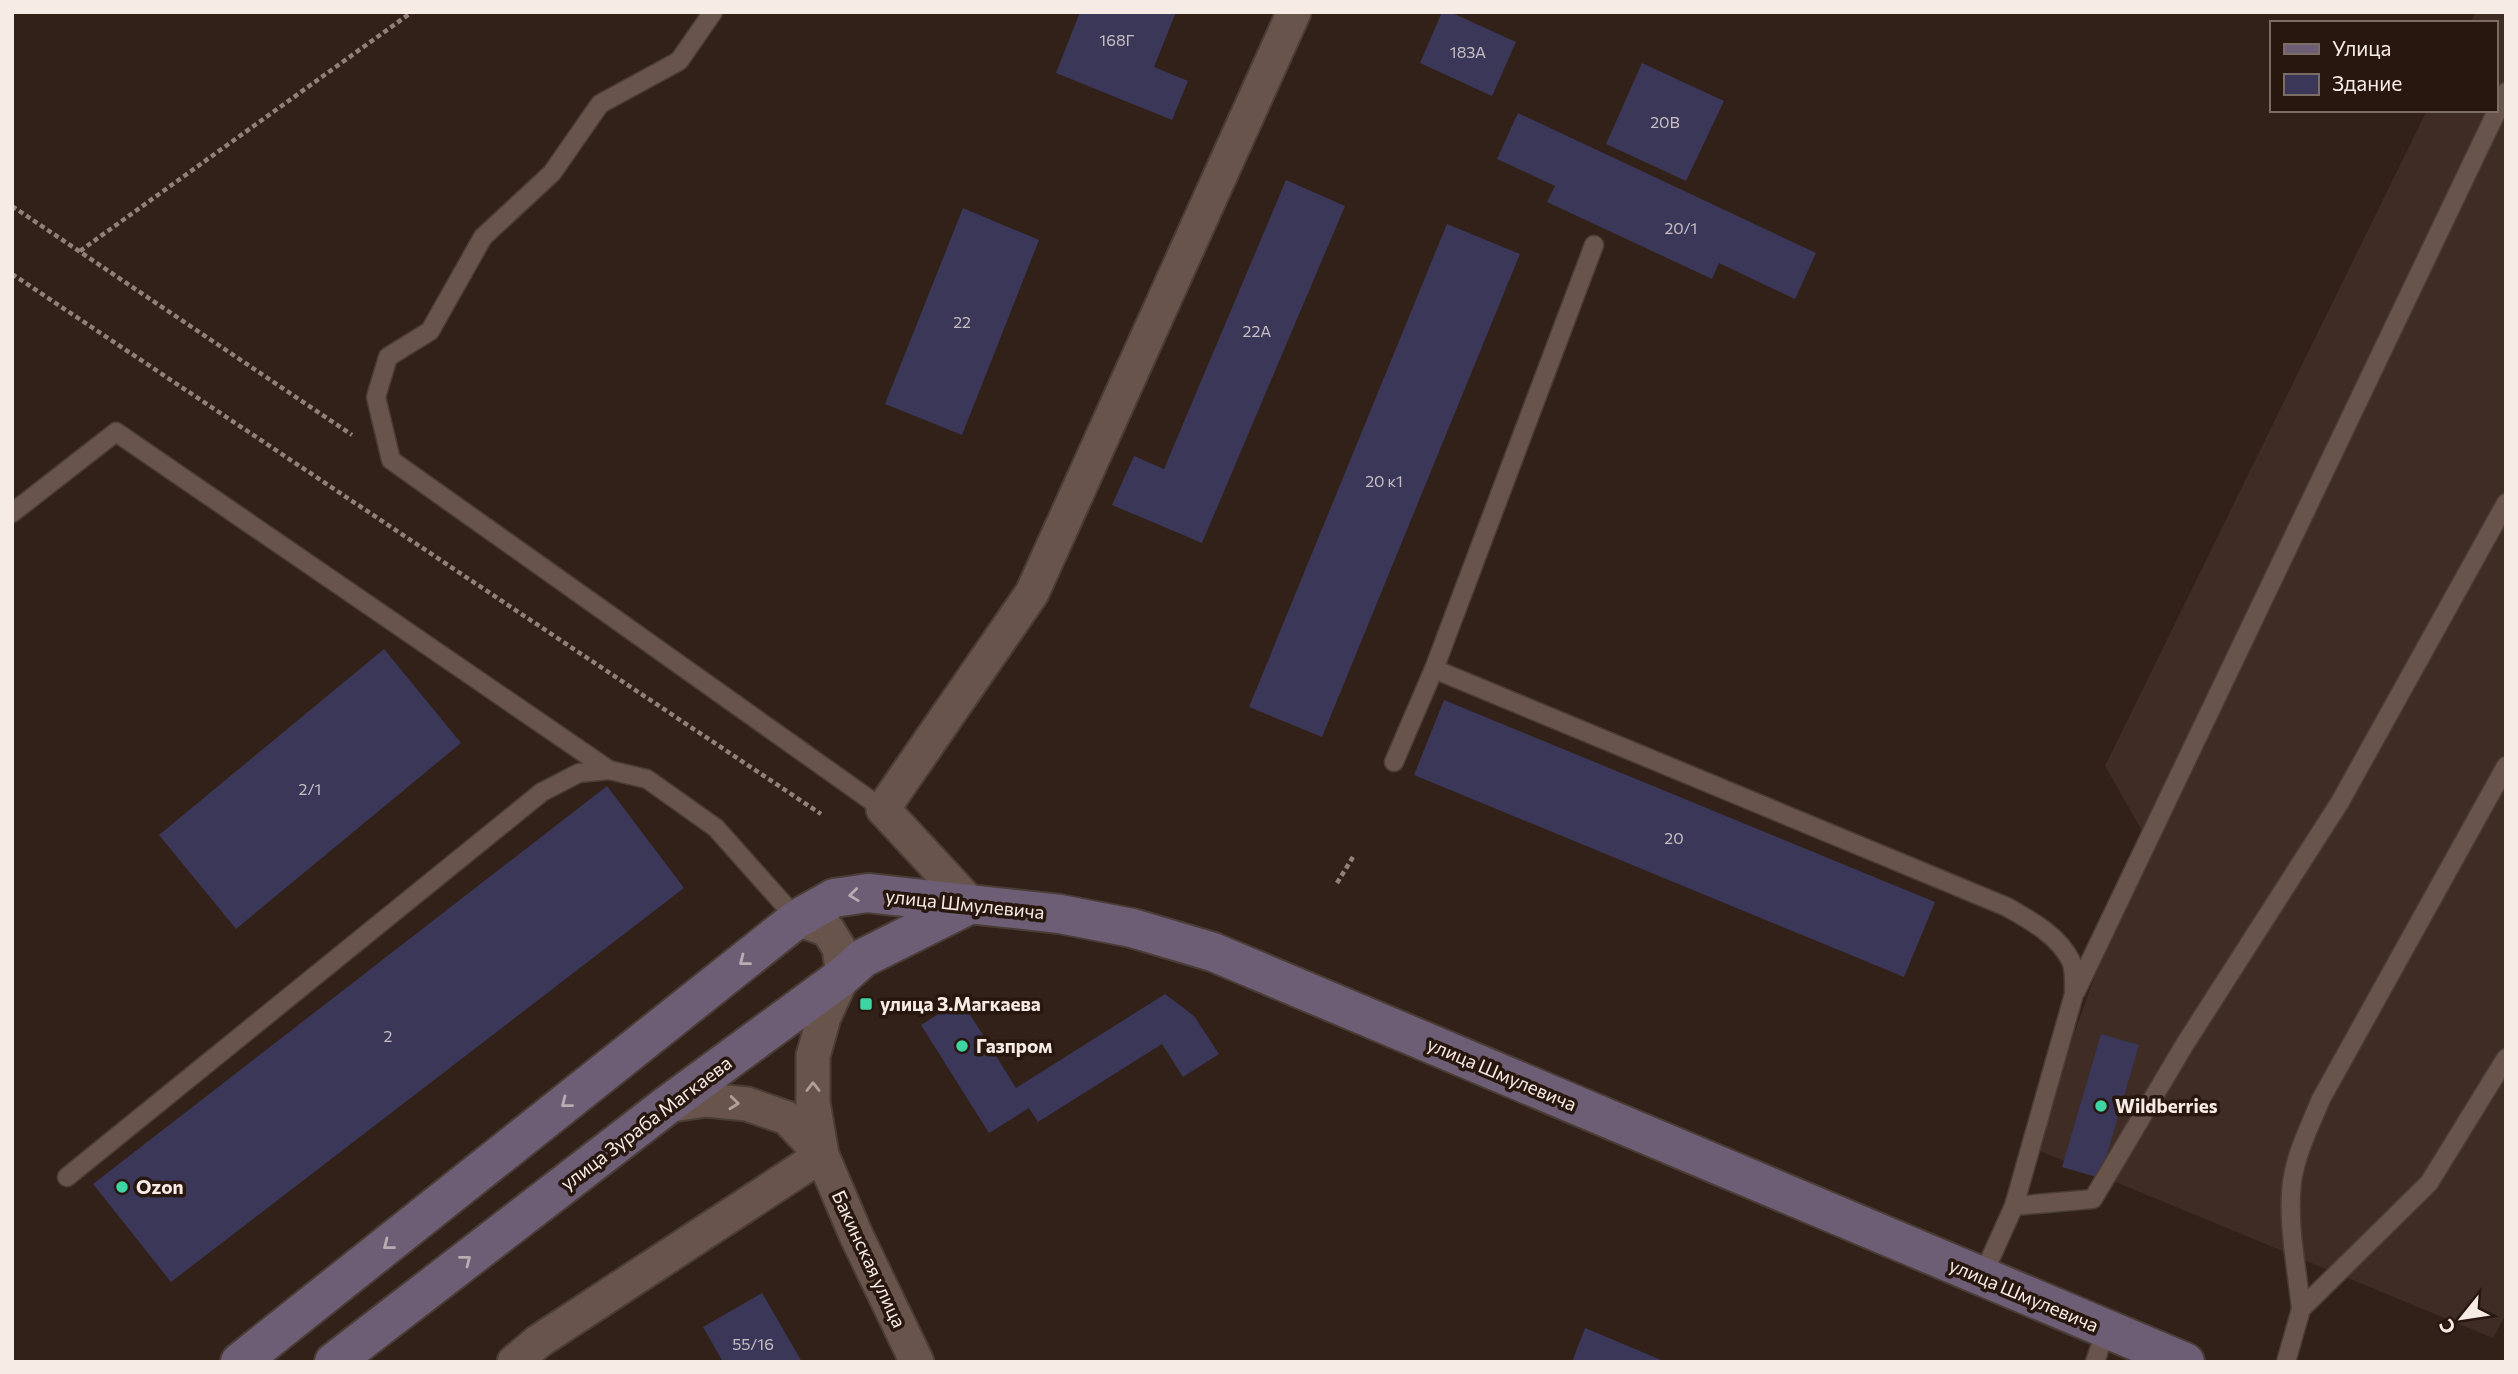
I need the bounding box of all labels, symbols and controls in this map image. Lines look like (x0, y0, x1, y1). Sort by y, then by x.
legend (2270, 21, 2497, 112)
house number: 168Г (1099, 30, 1135, 49)
text: Улица (2332, 35, 2391, 60)
house number: 183А (1450, 42, 1486, 61)
text: Здание (2332, 70, 2402, 95)
house number: 20В (1650, 112, 1680, 131)
house number: 20/1 (1665, 218, 1697, 237)
house number: 22 (953, 312, 971, 331)
house number: 22А (1243, 321, 1271, 340)
house number: 20 к1 (1365, 471, 1403, 490)
house number: 2/1 (299, 779, 321, 798)
house number: 20 (1664, 828, 1684, 847)
street label: улица Шмулевича (884, 884, 1046, 923)
one-way arrow (848, 888, 860, 903)
one-way arrow (739, 953, 751, 966)
place label: улица З.Магкаева (880, 992, 1041, 1015)
marker: улица З.Магкаева (858, 996, 874, 1012)
house number: 2 (384, 1026, 393, 1045)
street label: улица Шмулевича (1424, 1032, 1580, 1115)
place label: Газпром (976, 1034, 1052, 1057)
marker: Газпром (954, 1038, 970, 1054)
street label: улица Зураба Магкаева (556, 1051, 736, 1194)
one-way arrow (805, 1082, 821, 1092)
place label: Wildberries (2115, 1094, 2218, 1117)
one-way arrow (561, 1095, 574, 1107)
one-way arrow (728, 1095, 739, 1110)
marker: Wildberries (2093, 1098, 2109, 1114)
place label: Ozon (136, 1175, 184, 1198)
marker: Ozon (114, 1179, 130, 1195)
street label: Бакинская улица (828, 1187, 911, 1331)
one-way arrow (383, 1236, 395, 1249)
street label: улица Шмулевича (1946, 1253, 2102, 1336)
one-way arrow (458, 1256, 470, 1269)
north arrow (2427, 1283, 2497, 1353)
text: С (2434, 1315, 2460, 1338)
house number: 55/16 (732, 1334, 774, 1353)

